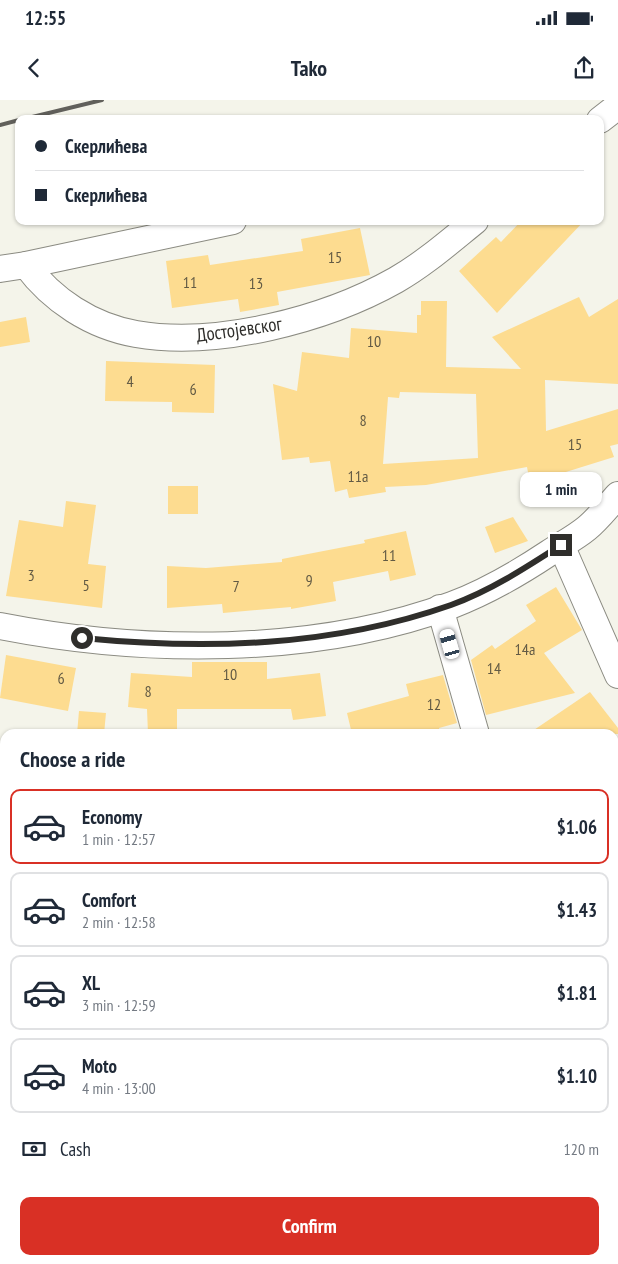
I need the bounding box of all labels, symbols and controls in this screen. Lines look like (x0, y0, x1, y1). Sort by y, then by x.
text: 12:55 (25, 6, 66, 30)
icon: back (20, 54, 48, 82)
text: Tako (291, 54, 327, 82)
icon: share (570, 54, 598, 82)
text: Скерлићева (65, 134, 147, 158)
text: Скерлићева (65, 183, 147, 207)
house number: 15 (328, 247, 342, 267)
house number: 11 (183, 272, 197, 292)
house number: 13 (249, 273, 263, 293)
street label: Достојевског (195, 311, 284, 347)
house number: 10 (367, 331, 381, 351)
house number: 4 (126, 371, 134, 391)
house number: 6 (189, 379, 197, 399)
house number: 8 (359, 410, 367, 430)
house number: 15 (568, 434, 582, 454)
house number: 11a (348, 466, 368, 486)
callout: 1 min (520, 472, 602, 508)
text: 1 min (545, 479, 577, 499)
route end (550, 534, 572, 556)
house number: 11 (382, 545, 396, 565)
house number: 3 (27, 565, 35, 585)
house number: 9 (305, 570, 313, 590)
house number: 5 (82, 575, 90, 595)
house number: 7 (232, 576, 240, 596)
route start (71, 627, 93, 649)
car (438, 628, 461, 660)
house number: 14a (515, 639, 535, 659)
house number: 14 (487, 658, 501, 678)
house number: 10 (223, 664, 237, 684)
house number: 6 (57, 668, 65, 688)
house number: 8 (144, 681, 152, 701)
house number: 12 (427, 694, 441, 714)
text: Choose a ride (20, 745, 125, 773)
icon: car (22, 804, 67, 849)
text: Economy (82, 805, 142, 829)
text: $1.06 (557, 815, 597, 839)
text: 1 min · 12:57 (82, 829, 156, 849)
icon: car (22, 887, 67, 932)
text: Comfort (82, 888, 136, 912)
text: $1.43 (557, 898, 597, 922)
text: 2 min · 12:58 (82, 912, 156, 932)
icon: car (22, 970, 67, 1015)
text: XL (82, 971, 100, 995)
text: $1.81 (557, 981, 597, 1005)
text: 3 min · 12:59 (82, 995, 156, 1015)
icon: car (22, 1053, 67, 1098)
text: Moto (82, 1054, 117, 1078)
text: $1.10 (557, 1064, 597, 1088)
text: 4 min · 13:00 (82, 1078, 156, 1098)
icon: cash (20, 1135, 48, 1163)
text: Cash (60, 1137, 91, 1161)
text: 120 m (564, 1139, 599, 1159)
button: Confirm (20, 1197, 599, 1255)

